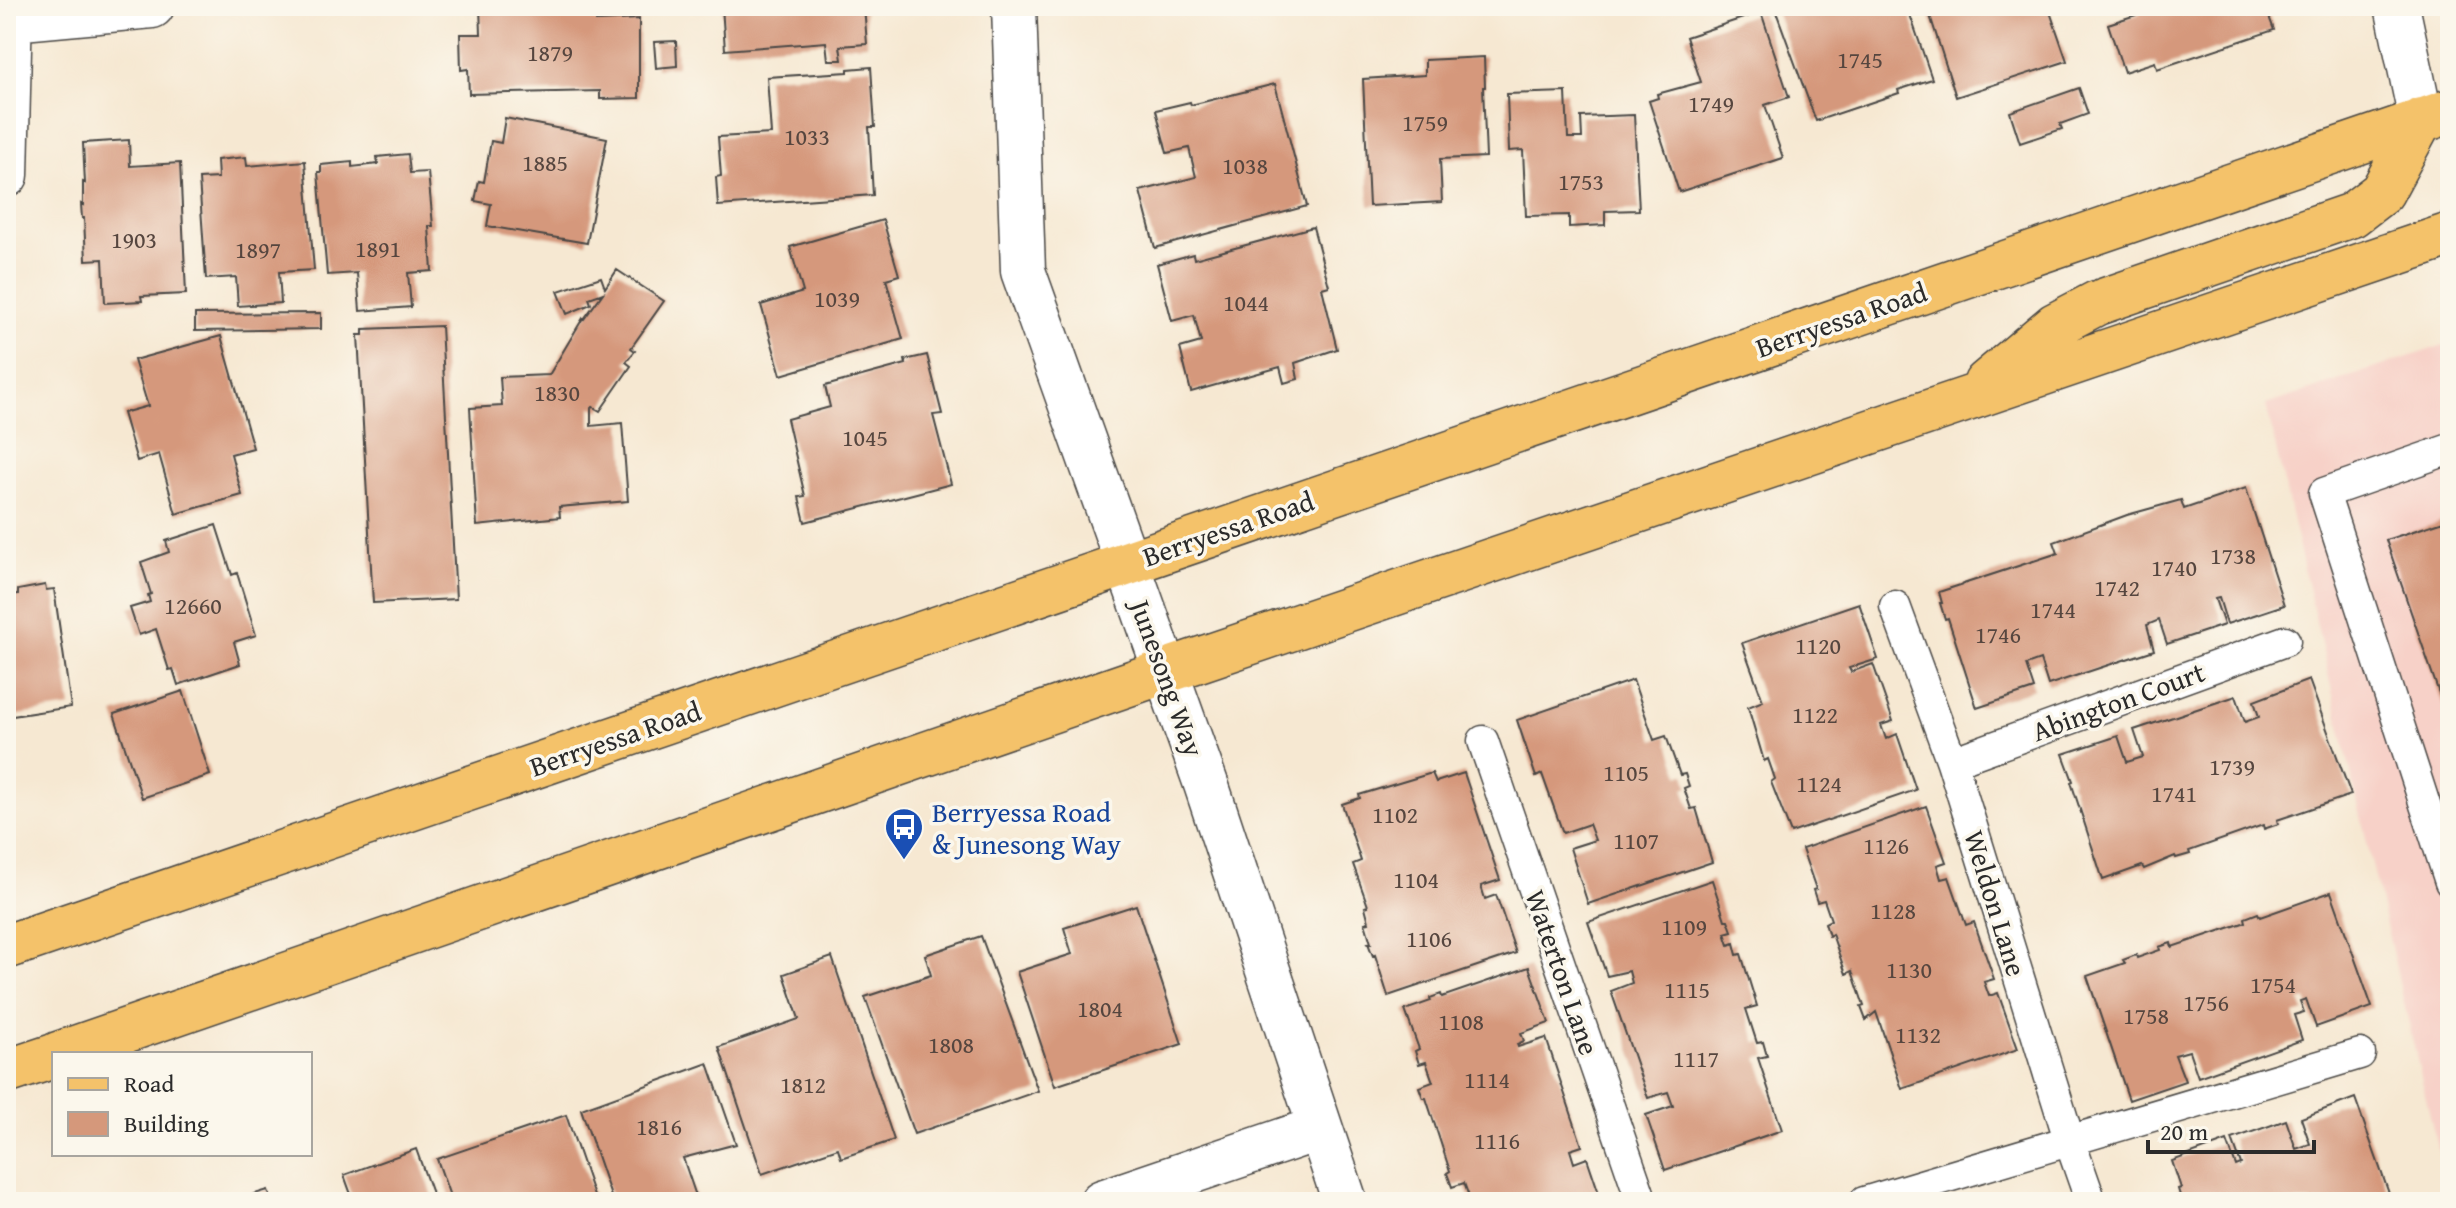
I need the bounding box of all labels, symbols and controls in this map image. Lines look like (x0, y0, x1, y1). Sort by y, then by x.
house number: 1879 (527, 35, 573, 70)
house number: 1745 (1837, 42, 1883, 77)
house number: 1749 (1688, 86, 1734, 121)
house number: 1759 (1402, 105, 1448, 140)
house number: 1033 (784, 119, 830, 154)
house number: 1885 (522, 145, 568, 180)
house number: 1038 (1222, 148, 1268, 183)
house number: 1753 (1558, 164, 1604, 199)
house number: 1903 (111, 222, 157, 257)
house number: 1891 (355, 231, 401, 266)
house number: 1897 (235, 232, 281, 267)
street label: Berryessa Road (1750, 270, 1932, 367)
house number: 1039 (814, 281, 860, 316)
house number: 1044 (1223, 285, 1269, 320)
house number: 1830 (534, 375, 580, 410)
house number: 1045 (842, 420, 888, 455)
street label: Berryessa Road (1137, 479, 1319, 576)
house number: 1738 (2210, 538, 2256, 573)
house number: 1740 (2151, 550, 2197, 585)
house number: 1742 (2094, 570, 2140, 605)
house number: 12660 (164, 588, 222, 623)
street label: Junesong Way (1120, 591, 1215, 762)
house number: 1744 (2030, 592, 2076, 627)
house number: 1746 (1975, 617, 2021, 652)
house number: 1120 (1795, 628, 1841, 663)
street label: Abington Court (2026, 651, 2210, 751)
street label: Berryessa Road (524, 689, 706, 786)
house number: 1122 (1792, 697, 1838, 732)
house number: 1739 (2209, 749, 2255, 784)
house number: 1105 (1603, 755, 1649, 790)
house number: 1124 (1796, 766, 1842, 801)
house number: 1741 (2151, 776, 2197, 811)
place label: Berryessa Road & Junesong Way (932, 791, 1121, 864)
house number: 1102 (1372, 797, 1418, 832)
bus stop icon: Berryessa Road & Junesong Way (883, 806, 925, 861)
house number: 1107 (1613, 823, 1659, 858)
street label: Weldon Lane (1954, 825, 2038, 981)
house number: 1126 (1863, 828, 1909, 863)
house number: 1104 (1393, 862, 1439, 897)
street label: Waterton Lane (1516, 884, 1610, 1060)
house number: 1128 (1870, 893, 1916, 928)
house number: 1109 (1661, 909, 1707, 944)
house number: 1106 (1406, 921, 1452, 956)
house number: 1130 (1886, 952, 1932, 987)
house number: 1754 (2250, 967, 2296, 1002)
house number: 1115 (1664, 972, 1710, 1007)
house number: 1756 (2183, 985, 2229, 1020)
house number: 1804 (1077, 991, 1123, 1026)
house number: 1758 (2123, 998, 2169, 1033)
house number: 1108 (1438, 1004, 1484, 1039)
house number: 1132 (1895, 1017, 1941, 1052)
house number: 1808 (928, 1027, 974, 1062)
house number: 1117 (1673, 1041, 1719, 1076)
legend (52, 1052, 312, 1156)
house number: 1114 (1464, 1062, 1510, 1097)
text: Road (124, 1066, 174, 1101)
house number: 1812 (780, 1067, 826, 1102)
scale bar (2148, 1104, 2314, 1154)
text: Building (124, 1106, 209, 1141)
house number: 1816 (636, 1109, 682, 1144)
text: 20 m (2160, 1114, 2208, 1149)
house number: 1116 (1474, 1123, 1520, 1158)

